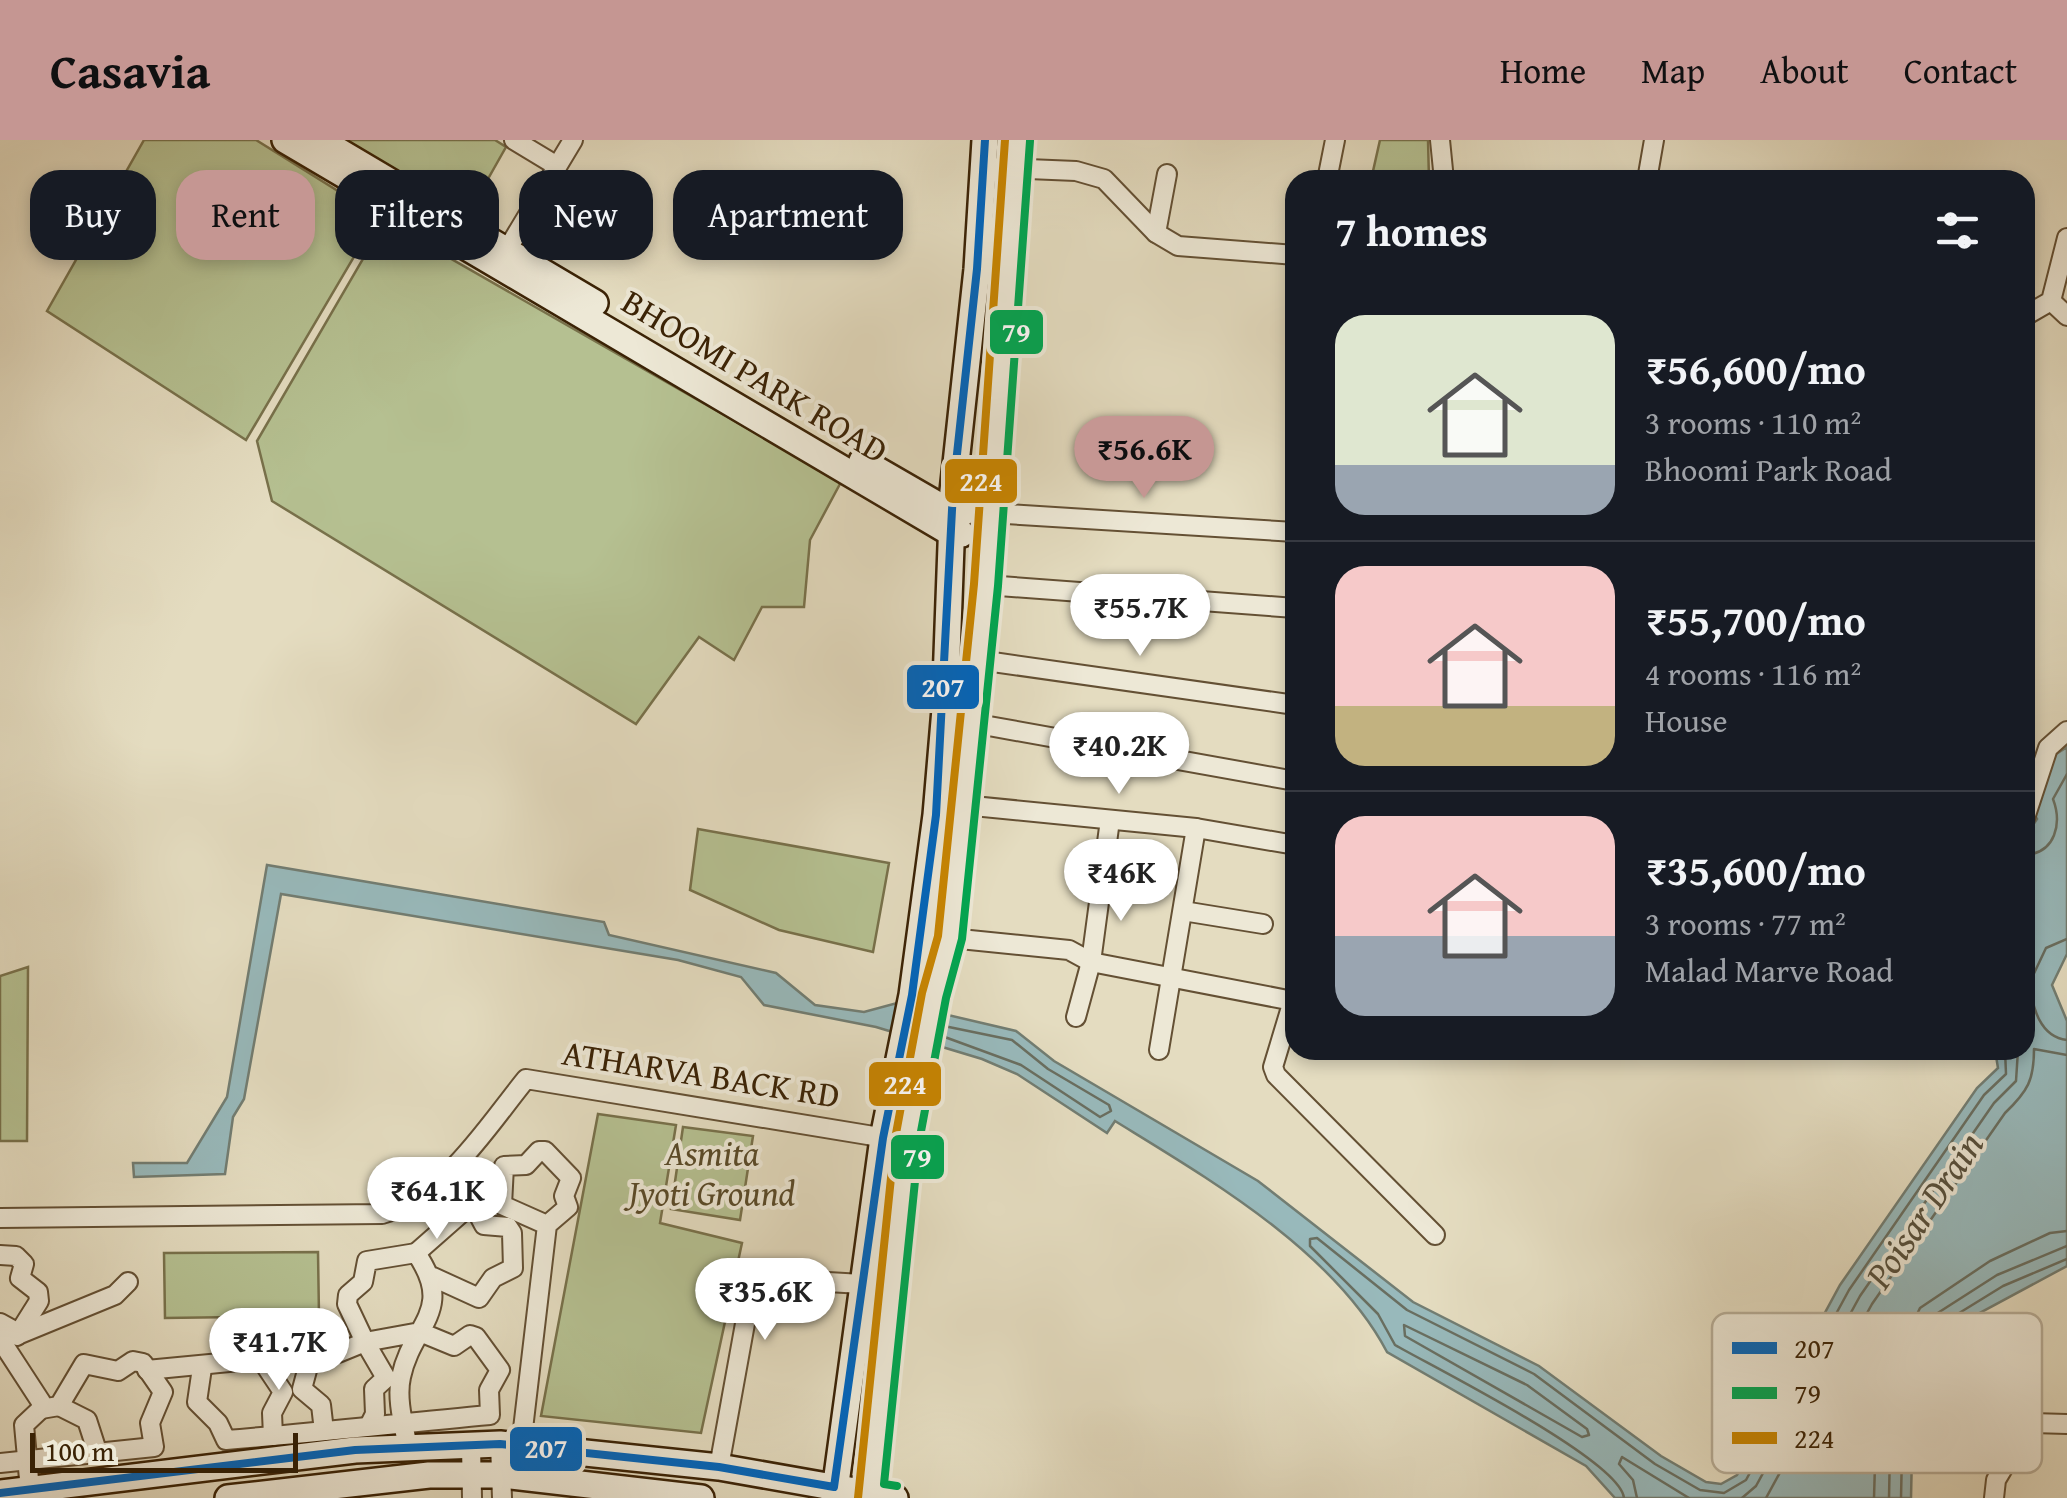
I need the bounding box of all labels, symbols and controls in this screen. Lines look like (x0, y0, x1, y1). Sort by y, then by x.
text: Casavia (50, 35, 210, 106)
text: Home (1500, 45, 1586, 96)
text: Map (1641, 45, 1705, 96)
text: About (1760, 45, 1849, 96)
text: Contact (1904, 45, 2017, 96)
chip: Buy (30, 170, 156, 260)
chip: Rent (176, 170, 315, 260)
chip: Filters (335, 170, 499, 260)
chip: New (519, 170, 653, 260)
chip: Apartment (673, 170, 903, 260)
text: 7 homes (1335, 200, 1488, 261)
icon: filters (1930, 203, 1985, 258)
street label: BHOOMI PARK ROAD (613, 276, 898, 475)
line badge: 79 (988, 308, 1045, 356)
text: 79 (1001, 311, 1031, 352)
text: ₹56,600/mo (1645, 338, 1866, 399)
icon: home (1415, 355, 1535, 475)
text: 3 rooms · 110 m² (1645, 399, 1861, 446)
pin: ₹56.6K (1063, 416, 1225, 501)
text: ₹56.6K (1096, 425, 1192, 472)
text: Bhoomi Park Road (1645, 446, 1892, 493)
line badge: 224 (943, 457, 1019, 505)
text: 224 (959, 460, 1003, 501)
pin: ₹55.7K (1059, 574, 1221, 659)
text: ₹55.7K (1092, 583, 1188, 630)
text: ₹55,700/mo (1645, 589, 1866, 650)
icon: home (1415, 606, 1535, 726)
text: 4 rooms · 116 m² (1645, 650, 1861, 697)
line badge: 207 (905, 663, 981, 711)
text: 207 (921, 666, 965, 707)
text: House (1645, 697, 1728, 744)
pin: ₹40.2K (1038, 712, 1200, 797)
text: ₹40.2K (1071, 721, 1167, 768)
pin: ₹46K (1062, 839, 1180, 924)
text: ₹35,600/mo (1645, 839, 1866, 900)
text: ₹46K (1086, 848, 1156, 895)
icon: home (1415, 856, 1535, 976)
text: 3 rooms · 77 m² (1645, 900, 1846, 947)
text: Malad Marve Road (1645, 947, 1893, 994)
street label: ATHARVA BACK RD (559, 1026, 843, 1121)
line badge: 224 (867, 1060, 943, 1108)
text: 224 (883, 1063, 927, 1104)
water label: Poisar Drain (1850, 1120, 1996, 1300)
park label: Asmita Jyoti Ground (624, 1127, 796, 1218)
line badge: 79 (889, 1133, 946, 1181)
text: 79 (902, 1136, 932, 1177)
pin: ₹64.1K (356, 1157, 518, 1242)
text: ₹64.1K (389, 1166, 485, 1213)
pin: ₹35.6K (684, 1258, 846, 1343)
text: ₹35.6K (717, 1267, 813, 1314)
pin: ₹41.7K (198, 1308, 360, 1393)
legend (1712, 1313, 2042, 1473)
text: ₹41.7K (231, 1317, 327, 1364)
text: 207 (1794, 1327, 1834, 1368)
text: 79 (1794, 1372, 1821, 1413)
text: 224 (1794, 1417, 1834, 1458)
line badge: 207 (508, 1425, 584, 1473)
text: 207 (524, 1427, 568, 1468)
scale bar (30, 1428, 298, 1472)
text: 100 m (45, 1430, 114, 1471)

